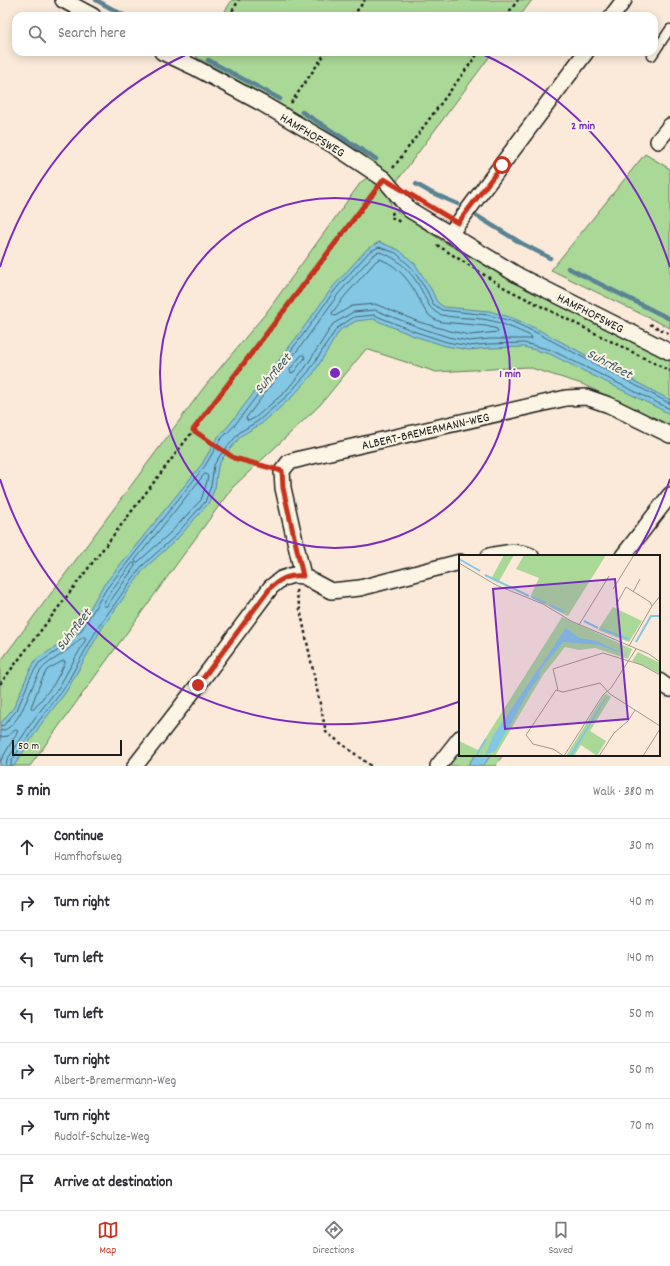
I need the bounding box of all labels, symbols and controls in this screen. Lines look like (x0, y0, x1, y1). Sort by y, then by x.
search box (12, 12, 658, 56)
icon: search (26, 23, 48, 45)
text: Search here (58, 23, 126, 45)
street label: HAMFHOFSWEG (276, 109, 348, 163)
text: 2 min (571, 118, 595, 135)
route start (493, 156, 511, 174)
street label: HAMFHOFSWEG (553, 289, 627, 339)
water label: Suhrfleet (583, 345, 637, 386)
water label: Suhrfleet (250, 348, 298, 399)
centre of rings (328, 366, 342, 380)
text: 1 min (499, 366, 521, 383)
street label: ALBERT-BREMERMANN-WEG (360, 408, 491, 456)
inset map (459, 555, 660, 756)
water label: Suhrfleet (52, 604, 98, 655)
route end (189, 676, 207, 694)
scale bar (12, 738, 122, 757)
text: 50 m (18, 739, 39, 755)
text: 5 min (16, 780, 50, 804)
text: Walk · 380 m (593, 783, 654, 802)
text: Continue (54, 826, 103, 848)
icon: ahead (16, 836, 38, 858)
text: 30 m (629, 837, 654, 856)
text: Hamfhofsweg (54, 848, 122, 867)
icon: right (16, 892, 38, 914)
text: Turn right (54, 892, 110, 914)
text: 40 m (630, 893, 654, 912)
icon: left (16, 948, 38, 970)
text: Turn left (54, 948, 103, 970)
text: 140 m (627, 949, 654, 968)
icon: left (16, 1004, 38, 1026)
text: Turn left (54, 1004, 103, 1026)
text: 50 m (629, 1005, 654, 1024)
text: Turn right (54, 1050, 110, 1072)
icon: right (16, 1060, 38, 1082)
text: 50 m (629, 1061, 654, 1080)
text: Albert-Bremermann-Weg (54, 1072, 176, 1091)
text: Turn right (54, 1106, 110, 1128)
icon: right (16, 1116, 38, 1138)
text: 70 m (630, 1117, 654, 1136)
text: Rudolf-Schulze-Weg (54, 1128, 150, 1147)
icon: arrive (16, 1172, 38, 1194)
text: Arrive at destination (54, 1172, 172, 1194)
tab: Map (97, 1219, 119, 1259)
tab: Directions (313, 1219, 355, 1259)
tab: Saved (548, 1219, 573, 1259)

